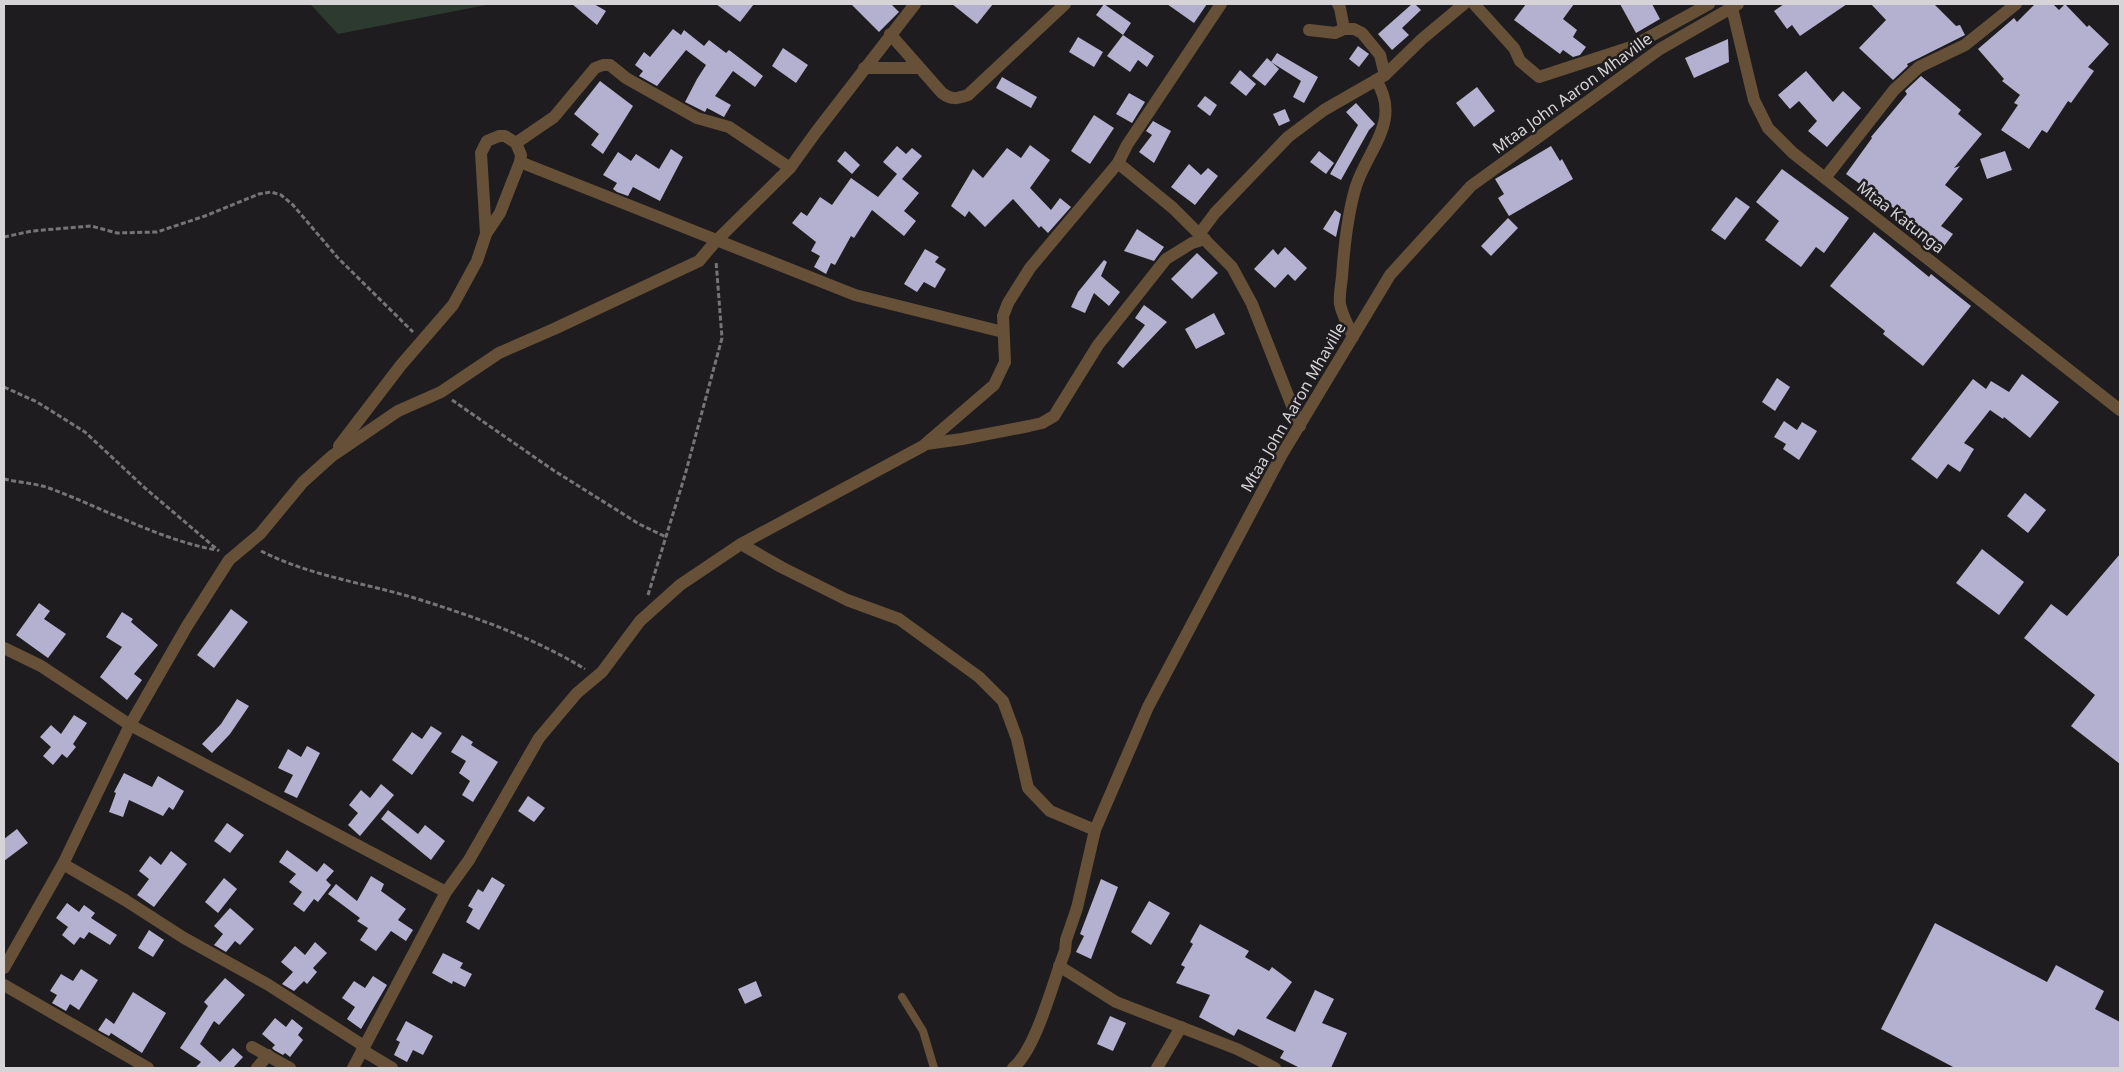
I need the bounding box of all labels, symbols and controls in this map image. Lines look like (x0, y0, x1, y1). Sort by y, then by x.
street label: Mtaa John Aaron Mhaville (1488, 28, 1656, 158)
street label: Mtaa Katunga (1853, 176, 1949, 258)
street label: Mtaa John Aaron Mhaville (1235, 318, 1351, 496)

